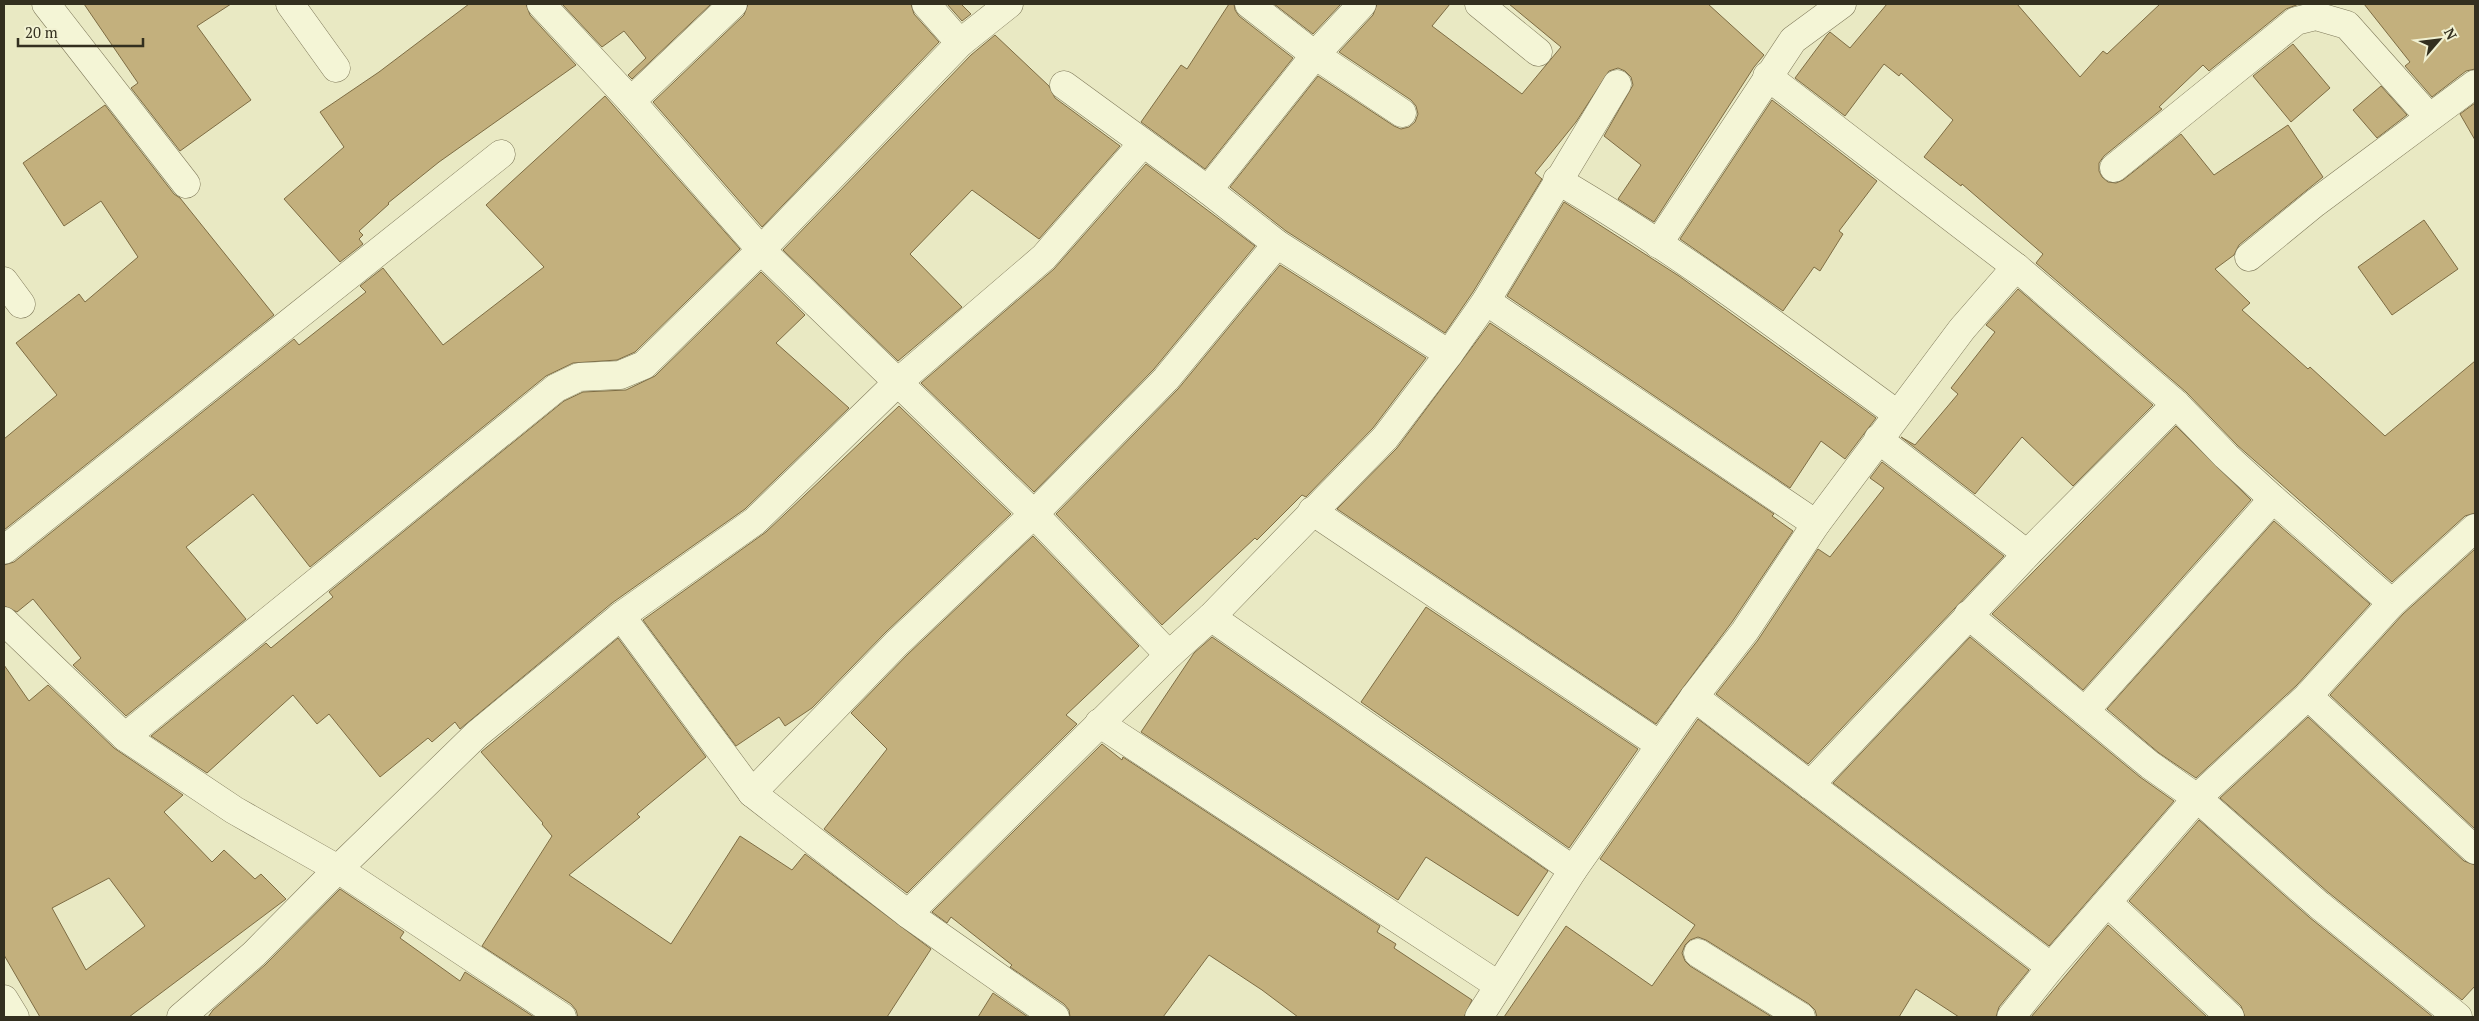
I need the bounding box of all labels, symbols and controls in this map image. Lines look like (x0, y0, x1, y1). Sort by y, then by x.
scale bar (18, 15, 142, 47)
north arrow (2414, 15, 2464, 65)
text: 20 m (25, 22, 58, 42)
text: N (2440, 25, 2462, 43)

